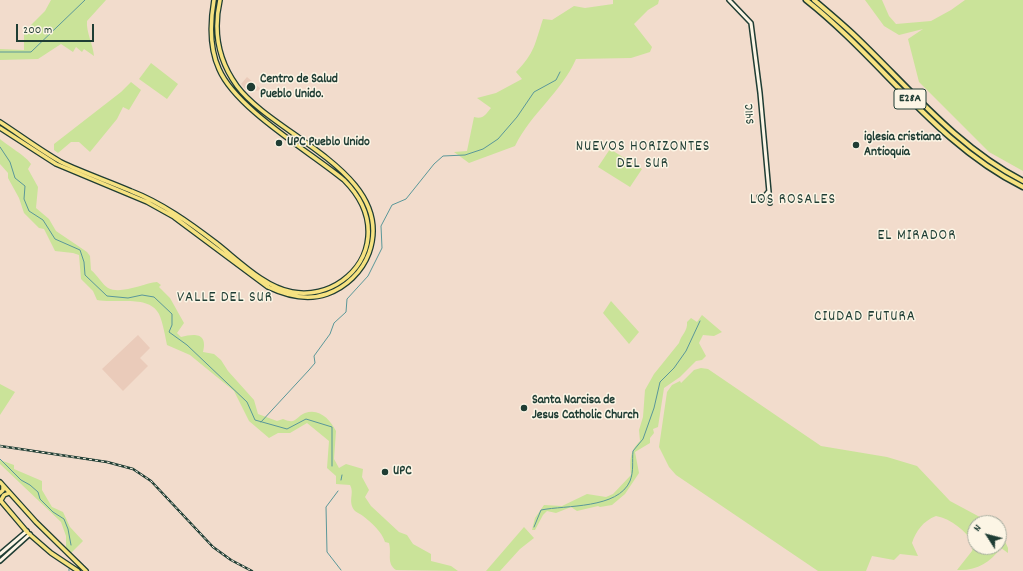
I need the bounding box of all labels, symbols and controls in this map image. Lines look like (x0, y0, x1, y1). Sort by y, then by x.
scale bar (18, 16, 96, 42)
text: 200 m (23, 22, 52, 39)
place label: Centro de Salud Pueblo Unido. (260, 72, 338, 103)
marker: Centro de Salud Pueblo Unido. (245, 81, 257, 93)
road number: E28A (894, 89, 926, 109)
street label: S41C (743, 103, 759, 125)
place label: iglesia cristiana Antioquia (864, 130, 941, 161)
place label: UPC Pueblo Unido (287, 135, 370, 151)
marker: UPC Pueblo Unido (274, 138, 284, 148)
district label: NUEVOS HORIZONTES DEL SUR (576, 139, 710, 174)
marker: iglesia cristiana Antioquia (851, 140, 861, 150)
district label: LOS ROSALES (750, 192, 836, 210)
district label: EL MIRADOR (878, 228, 956, 246)
district label: VALLE DEL SUR (177, 290, 273, 308)
district label: CIUDAD FUTURA (814, 309, 916, 327)
place label: Santa Narcisa de Jesus Catholic Church (532, 393, 639, 424)
marker: Santa Narcisa de Jesus Catholic Church (519, 403, 529, 413)
place label: UPC (393, 464, 412, 480)
marker: UPC (380, 467, 390, 477)
north arrow (967, 515, 1007, 555)
text: N (970, 522, 986, 535)

